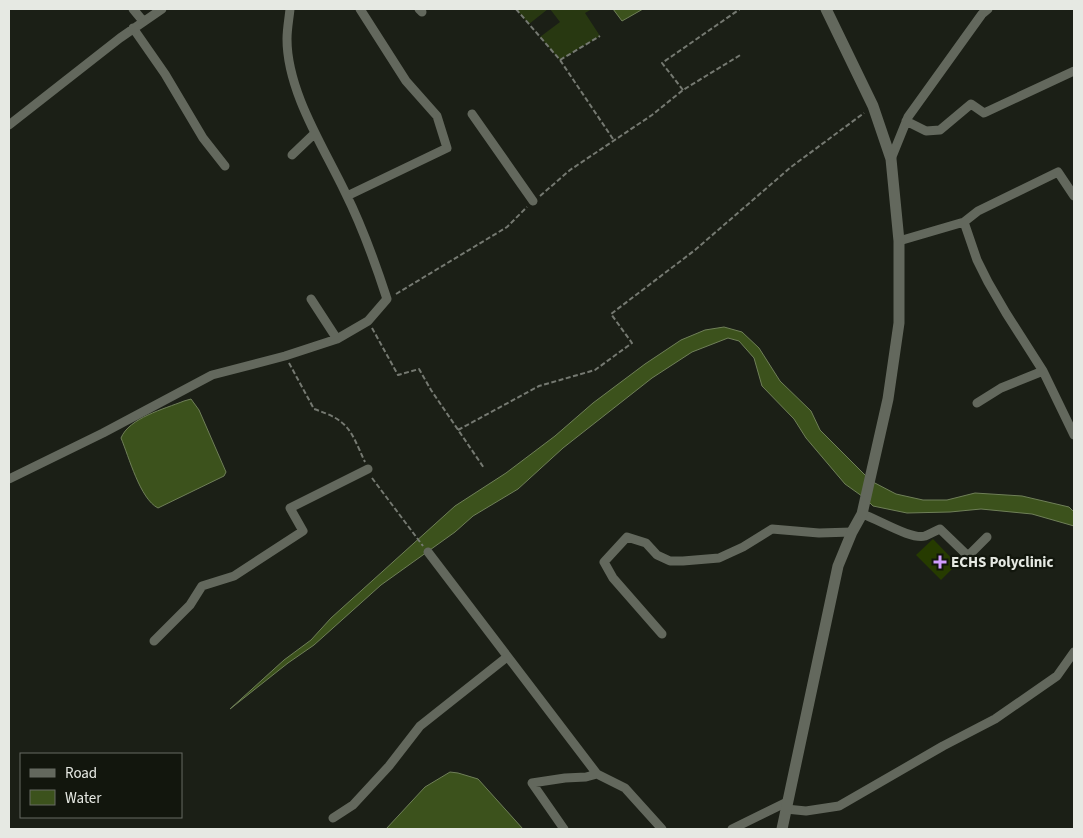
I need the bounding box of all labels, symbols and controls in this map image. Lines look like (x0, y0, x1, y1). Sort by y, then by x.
place label: ECHS Polyclinic (951, 552, 1054, 573)
marker: ECHS Polyclinic (933, 555, 947, 569)
legend (20, 753, 182, 818)
text: Road (65, 763, 97, 784)
text: Water (65, 788, 102, 809)

